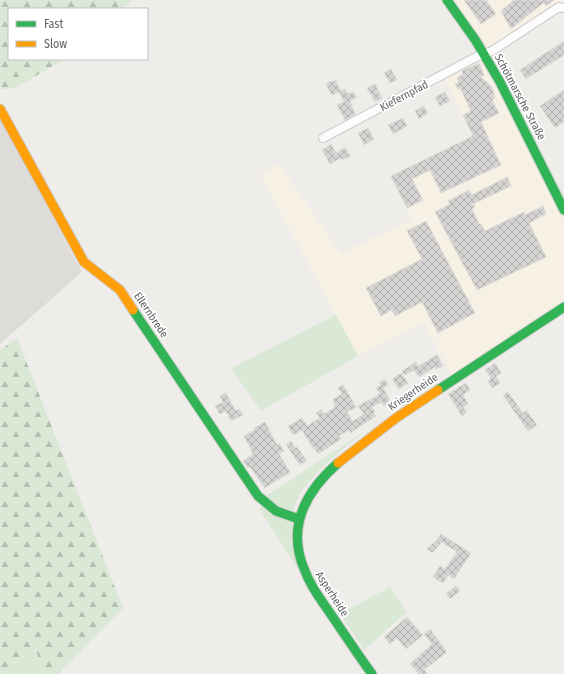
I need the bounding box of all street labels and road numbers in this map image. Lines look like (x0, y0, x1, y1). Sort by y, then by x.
street label: Schötmarsche Straße (492, 52, 548, 142)
street label: Kiefernpfad (378, 78, 430, 114)
street label: Ellernbrede (131, 290, 171, 340)
street label: Kriegerheide (386, 371, 440, 413)
street label: Asperheide (313, 569, 351, 619)

